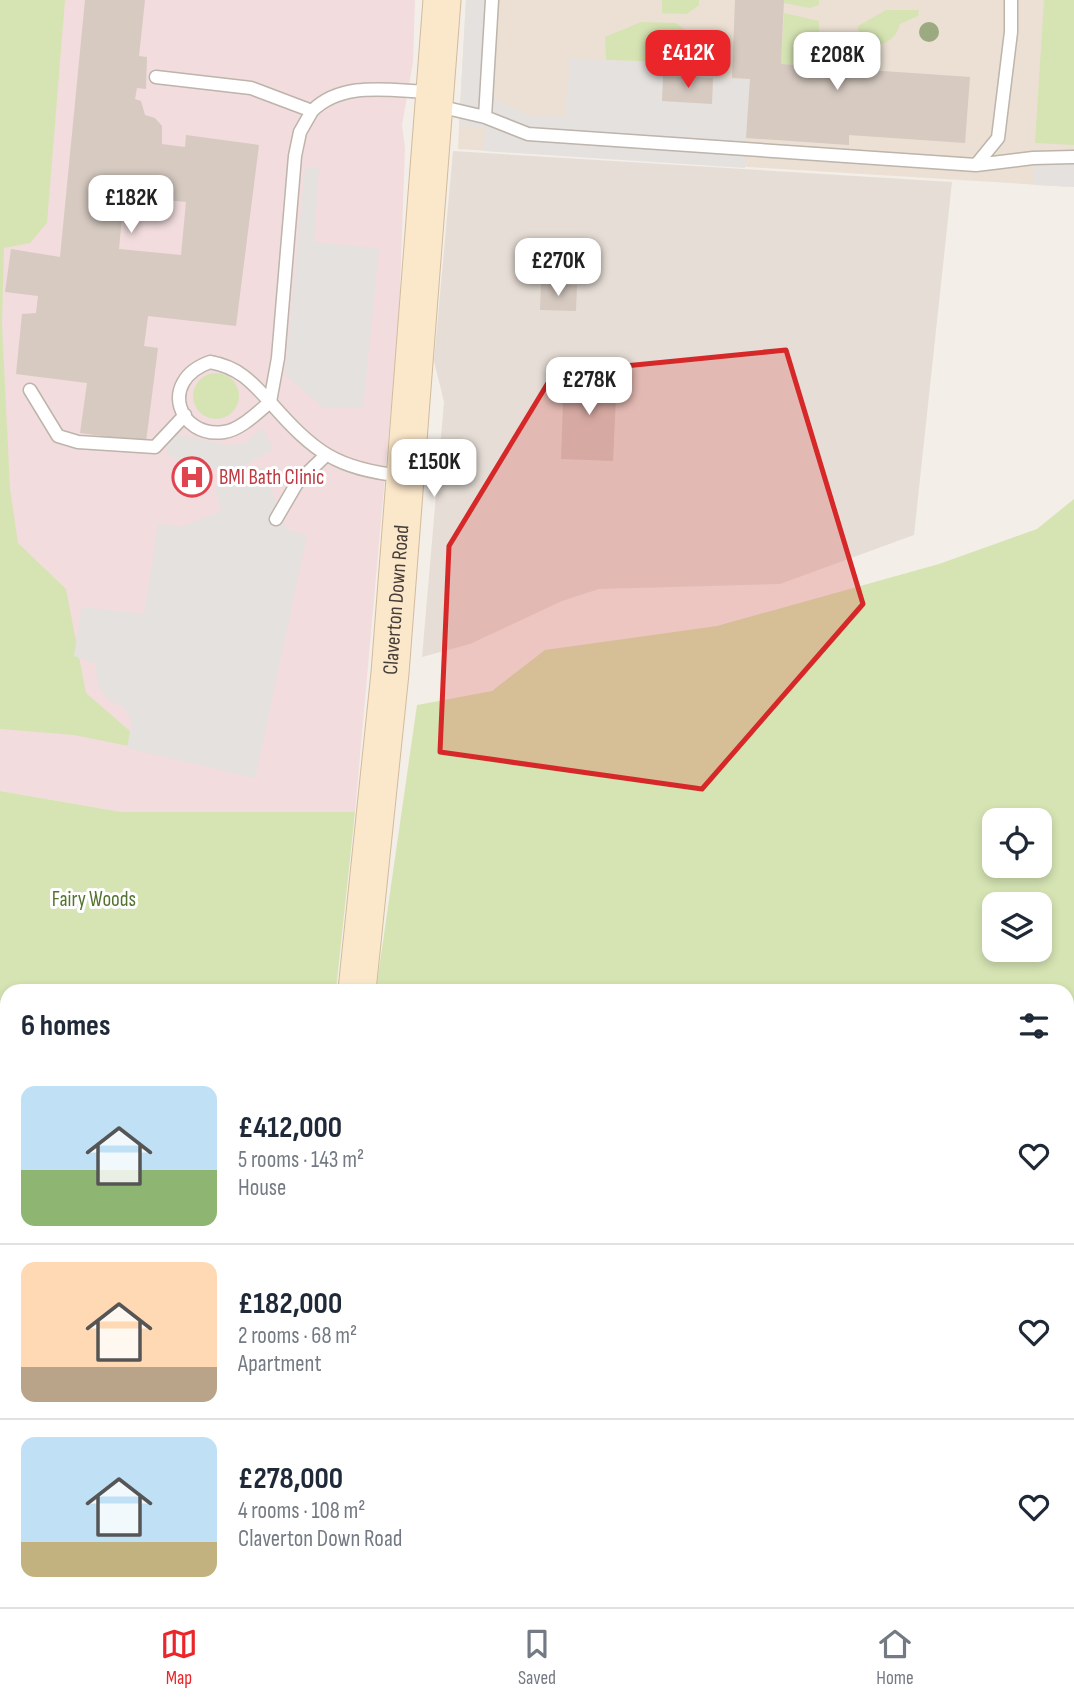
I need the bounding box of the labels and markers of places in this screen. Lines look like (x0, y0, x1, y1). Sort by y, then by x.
pin: £412K (639, 31, 737, 90)
pin: £208K (788, 32, 886, 92)
pin: £182K (82, 176, 180, 235)
pin: £270K (509, 238, 607, 298)
pin: £278K (540, 358, 638, 417)
pin: £150K (385, 440, 483, 499)
hospital icon: BMI Bath Clinic (171, 456, 213, 498)
place label: BMI Bath Clinic (219, 465, 324, 490)

